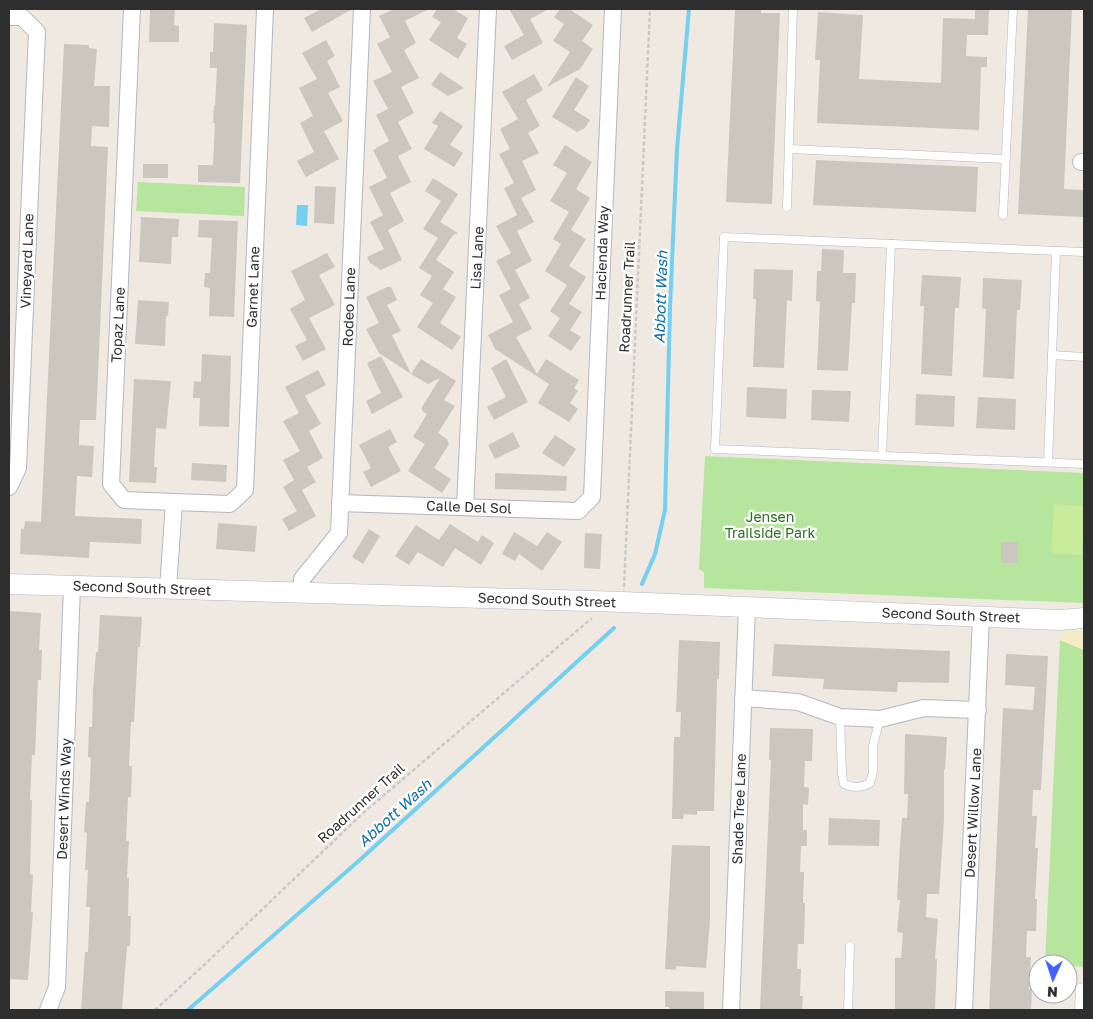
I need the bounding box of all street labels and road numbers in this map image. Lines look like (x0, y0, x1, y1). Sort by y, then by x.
street label: Hacienda Way (591, 205, 612, 301)
street label: Vineyard Lane (16, 213, 37, 309)
street label: Lisa Lane (466, 226, 487, 290)
street label: Roadrunner Trail (615, 241, 638, 353)
street label: Garnet Lane (243, 246, 262, 328)
street label: Rodeo Lane (339, 267, 358, 347)
street label: Topaz Lane (107, 287, 128, 363)
street label: Calle Del Sol (426, 497, 512, 516)
street label: Second South Street (72, 577, 212, 598)
street label: Second South Street (477, 589, 617, 610)
street label: Second South Street (881, 604, 1021, 625)
street label: Desert Winds Way (53, 738, 74, 860)
street label: Desert Willow Lane (961, 748, 984, 878)
street label: Shade Tree Lane (728, 753, 749, 865)
street label: Roadrunner Trail (314, 759, 408, 846)

